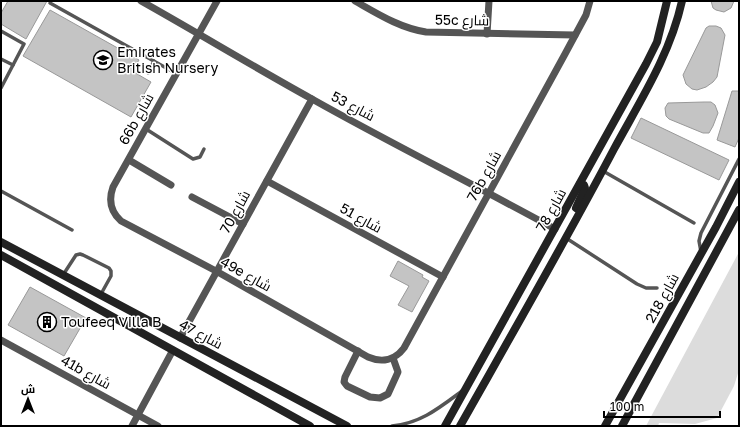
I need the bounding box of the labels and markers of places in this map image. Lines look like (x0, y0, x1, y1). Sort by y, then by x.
place label: Emirates British Nursery (117, 43, 218, 76)
school or university icon: Emirates British Nursery (92, 49, 114, 71)
building icon: Toufeeq Villa B (36, 311, 58, 333)
place label: Toufeeq Villa B (61, 313, 162, 330)

